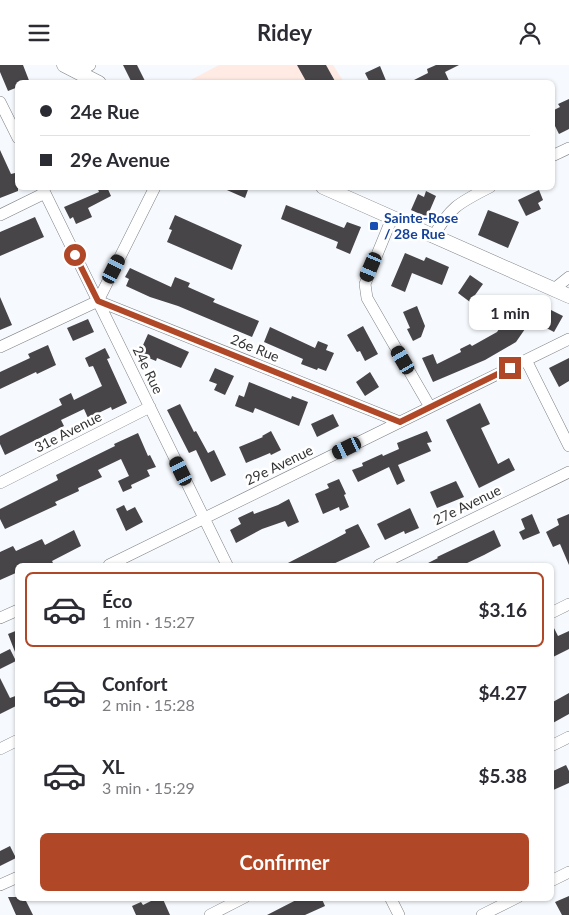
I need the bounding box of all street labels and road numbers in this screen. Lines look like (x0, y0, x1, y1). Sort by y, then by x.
street label: 26e Rue (228, 330, 282, 365)
street label: 24e Rue (130, 343, 167, 396)
street label: 31e Avenue (31, 407, 104, 456)
street label: 29e Avenue (242, 441, 315, 488)
street label: 27e Avenue (430, 481, 503, 528)

